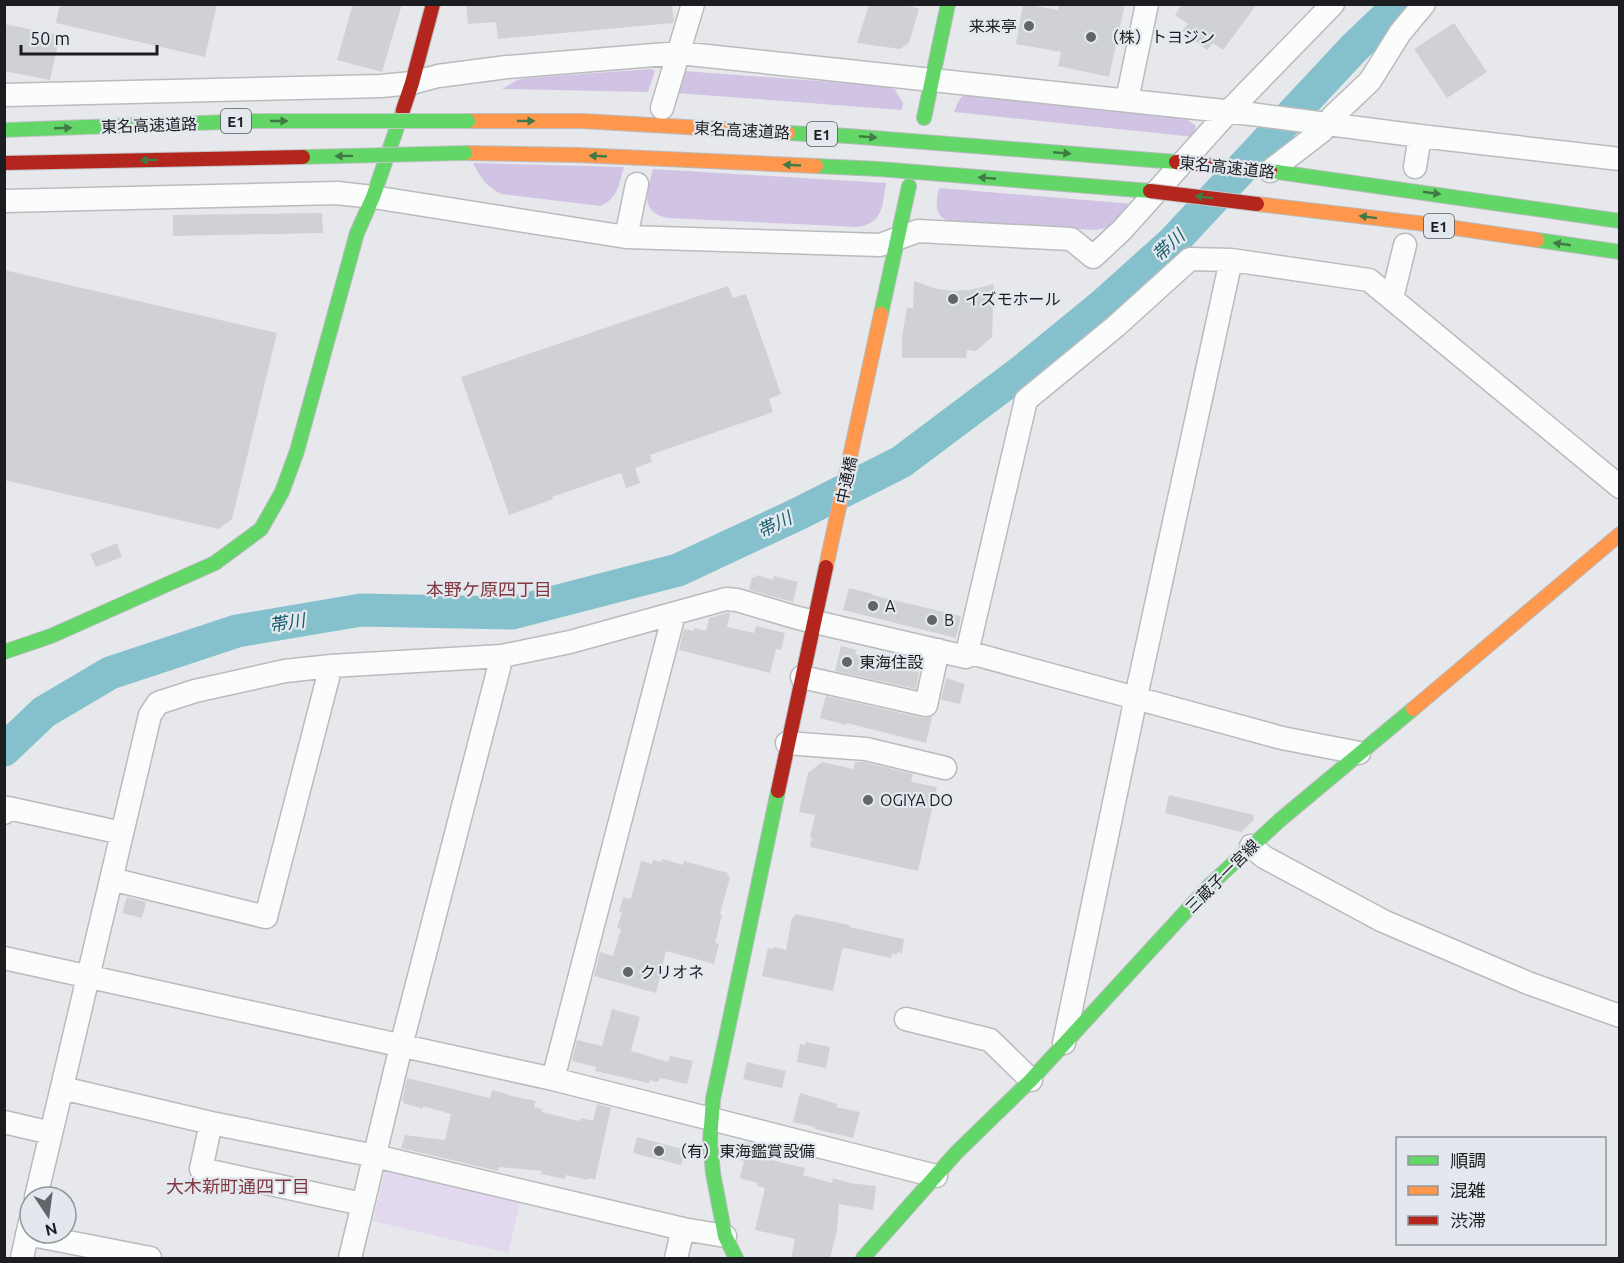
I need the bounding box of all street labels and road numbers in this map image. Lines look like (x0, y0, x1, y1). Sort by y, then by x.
road number: E1 (221, 109, 251, 133)
street label: 東名高速道路 (101, 114, 197, 136)
street label: 東名高速道路 (694, 118, 790, 142)
road number: E1 (807, 122, 837, 146)
street label: 東名高速道路 (1178, 153, 1276, 181)
road number: E1 (1424, 214, 1454, 238)
street label: 中通橋 (832, 455, 860, 505)
street label: 三蔵子一宮線 (1182, 836, 1262, 916)

